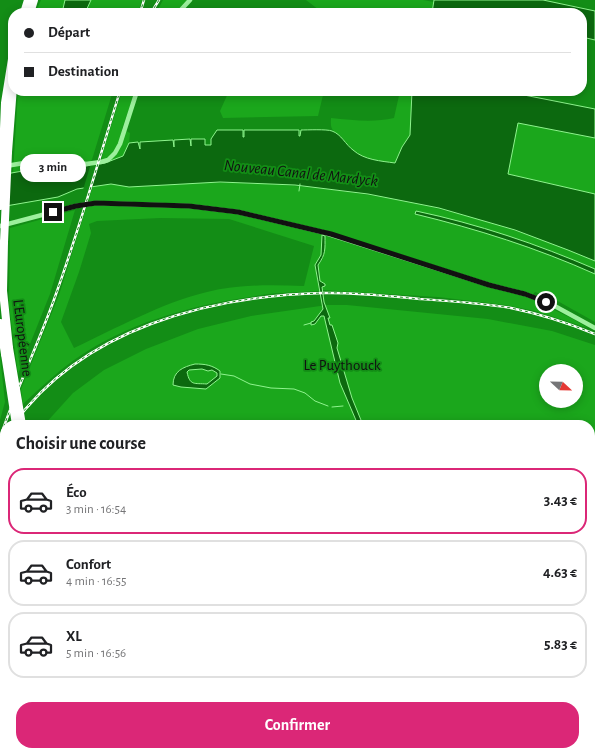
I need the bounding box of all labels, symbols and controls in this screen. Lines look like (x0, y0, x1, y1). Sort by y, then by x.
text: Départ (48, 25, 90, 40)
text: Destination (48, 64, 119, 79)
callout: 3 min (20, 154, 86, 182)
water label: Nouveau Canal de Mardyck (223, 157, 379, 189)
text: 3 min (39, 161, 67, 174)
route end (44, 203, 62, 221)
route start (537, 293, 555, 311)
street label: L'Européenne (10, 299, 35, 378)
park label: Le Puythouck (303, 358, 381, 373)
north arrow (539, 364, 583, 408)
map controls (539, 364, 583, 408)
text: Choisir une course (16, 435, 146, 453)
icon: car (18, 483, 54, 519)
text: Éco (66, 485, 87, 500)
text: 3.43 € (544, 493, 577, 508)
text: 3 min · 16:54 (66, 503, 126, 516)
icon: car (18, 555, 54, 591)
text: Confort (66, 557, 111, 572)
text: 4.63 € (543, 565, 577, 580)
text: 4 min · 16:55 (66, 575, 126, 588)
icon: car (18, 627, 54, 663)
text: XL (66, 629, 82, 644)
text: 5.83 € (544, 637, 577, 652)
text: 5 min · 16:56 (66, 647, 126, 660)
button: Confirmer (16, 702, 579, 748)

